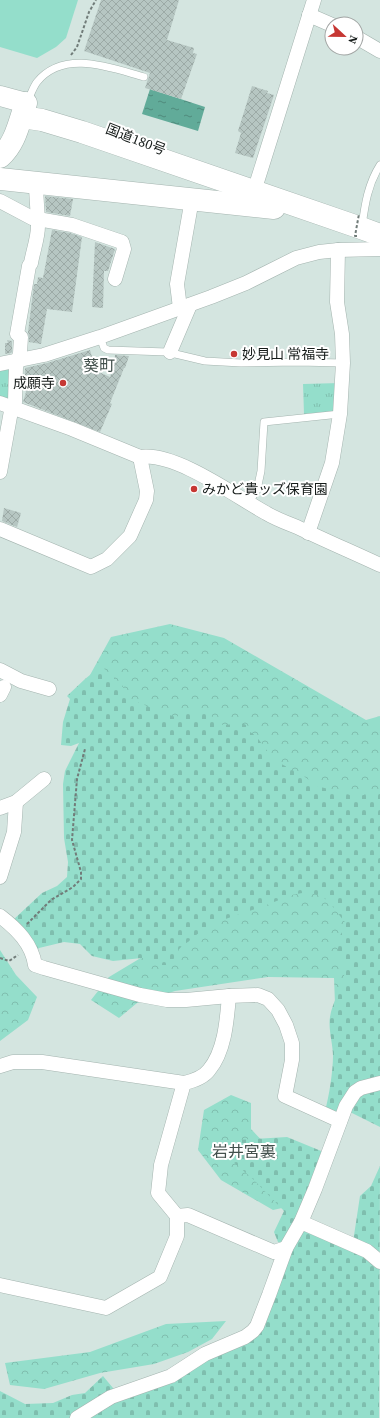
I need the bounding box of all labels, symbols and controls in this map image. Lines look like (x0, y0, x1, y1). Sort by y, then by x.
north arrow (324, 16, 364, 56)
text: N (344, 33, 361, 46)
street label: 国道180号 (103, 118, 169, 160)
place label: 妙見山 常福寺 (242, 344, 329, 364)
marker: 妙見山 常福寺 (229, 349, 239, 359)
district label: 葵町 (83, 354, 115, 376)
place label: 成願寺 (13, 373, 55, 393)
marker: 成願寺 (58, 378, 68, 388)
place label: みかど貴ッズ保育園 (202, 479, 328, 499)
marker: みかど貴ッズ保育園 (189, 484, 199, 494)
district label: 岩井宮裏 (212, 1140, 276, 1162)

